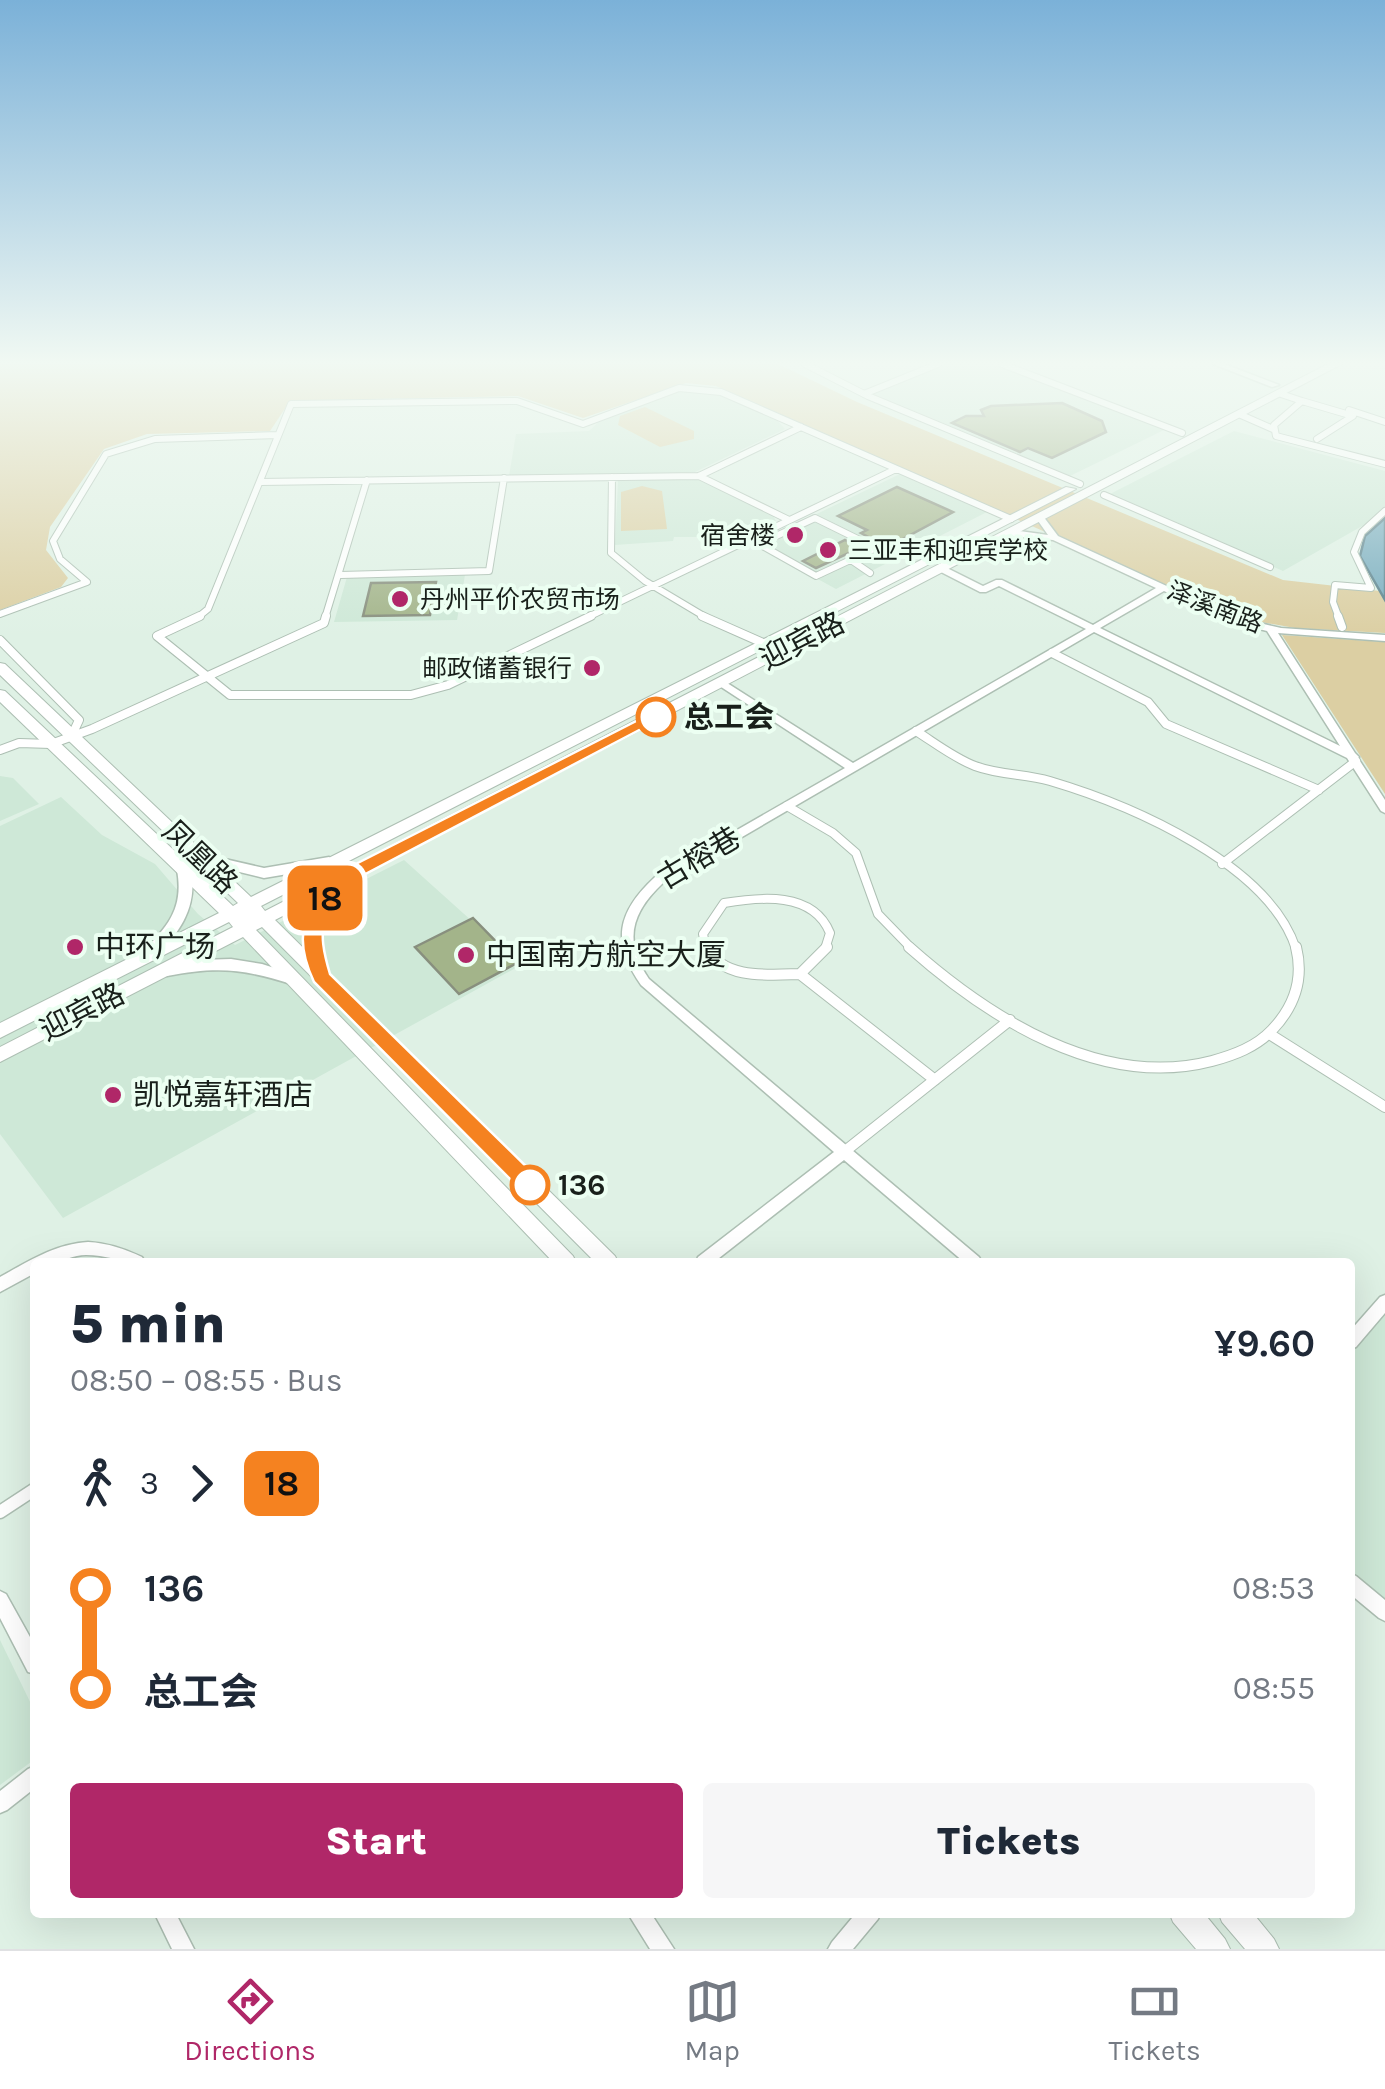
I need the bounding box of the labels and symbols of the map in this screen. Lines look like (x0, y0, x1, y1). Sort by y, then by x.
place label: 宿舍楼 (700, 521, 775, 550)
marker: 宿舍楼 (784, 524, 806, 546)
place label: 三亚丰和迎宾学校 (848, 536, 1048, 565)
marker: 三亚丰和迎宾学校 (817, 539, 839, 561)
street label: 泽溪南路 (1163, 576, 1267, 638)
place label: 丹州平价农贸市场 (420, 585, 620, 614)
marker: 丹州平价农贸市场 (389, 588, 411, 610)
street label: 迎宾路 (754, 605, 850, 677)
place label: 邮政储蓄银行 (422, 654, 572, 683)
marker: 邮政储蓄银行 (581, 657, 603, 679)
marker: 总工会 (637, 698, 675, 736)
place label: 总工会 (684, 699, 774, 735)
street label: 凤凰路 (155, 813, 245, 901)
street label: 古榕巷 (651, 819, 747, 897)
line badge: 18 (280, 866, 370, 930)
place label: 中环广场 (95, 929, 215, 965)
marker: 中环广场 (64, 936, 86, 958)
place label: 中国南方航空大厦 (486, 937, 726, 973)
marker: 中国南方航空大厦 (455, 944, 477, 966)
street label: 迎宾路 (34, 976, 130, 1048)
place label: 凯悦嘉轩酒店 (133, 1077, 313, 1113)
marker: 凯悦嘉轩酒店 (102, 1084, 124, 1106)
marker: 136 (511, 1166, 549, 1204)
place label: 136 (558, 1167, 606, 1203)

